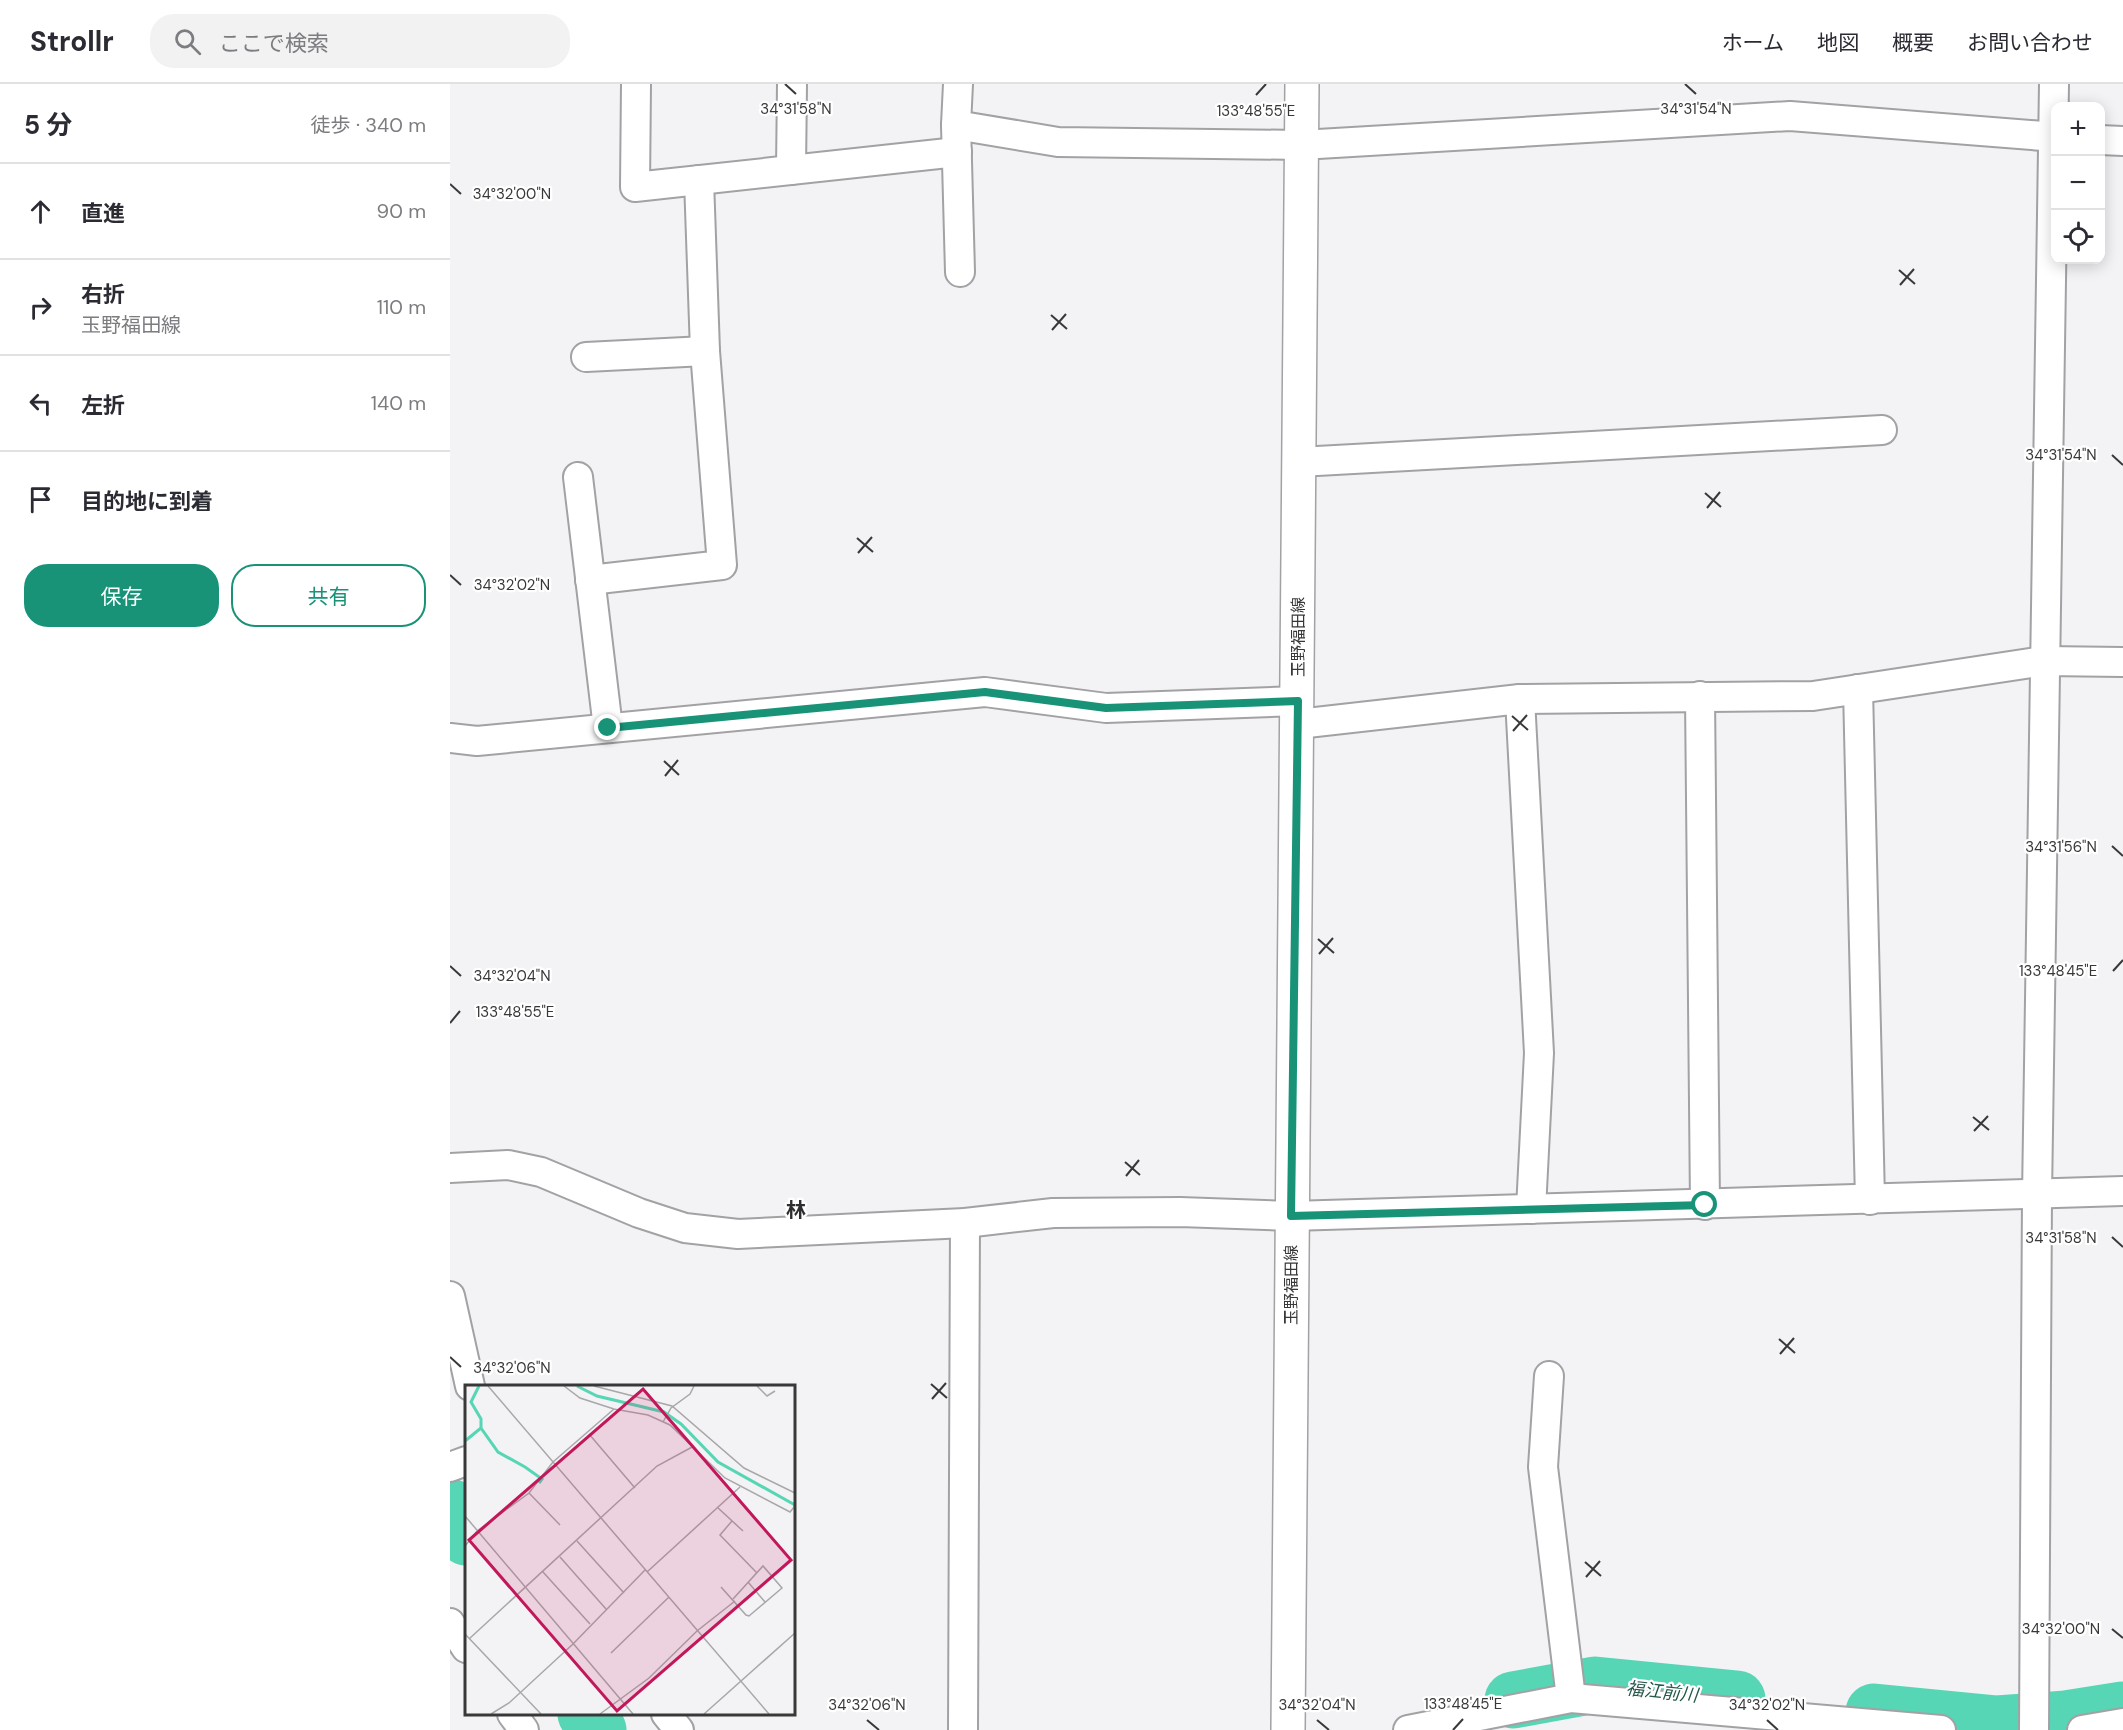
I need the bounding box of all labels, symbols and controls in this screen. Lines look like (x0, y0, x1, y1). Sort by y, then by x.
search box (150, 14, 570, 68)
text: Strollr (30, 23, 114, 60)
icon: search (171, 25, 204, 58)
text: ここで検索 (219, 29, 329, 58)
text: ホーム (1722, 29, 1784, 57)
text: 地図 (1817, 29, 1859, 57)
text: 概要 (1892, 29, 1934, 57)
text: お問い合わせ (1967, 29, 2093, 57)
text: 34°31'58"N (760, 99, 832, 119)
text: 34°31'54"N (1660, 99, 1732, 119)
text: 133°48'55"E (1217, 101, 1295, 121)
map controls (2051, 102, 2105, 264)
button: + (2051, 102, 2105, 156)
text: 5 分 (24, 108, 72, 142)
text: 徒歩 · 340 m (311, 112, 426, 138)
button: − (2051, 156, 2105, 210)
text: 34°32'00"N (473, 184, 551, 204)
icon: ahead (24, 195, 57, 228)
text: 90 m (377, 198, 426, 224)
text: 直進 (81, 199, 125, 228)
button: locate (2051, 210, 2105, 264)
text: 右折 (81, 280, 125, 309)
icon: right (24, 291, 57, 324)
text: 110 m (377, 294, 426, 320)
text: 玉野福田線 (81, 312, 181, 338)
icon: left (24, 387, 57, 420)
text: 140 m (371, 390, 426, 416)
text: 左折 (81, 391, 125, 420)
text: 34°31'54"N (2025, 445, 2097, 465)
icon: arrive (24, 483, 57, 516)
text: 目的地に到着 (81, 487, 213, 516)
button: 保存 (24, 564, 219, 627)
button: 共有 (231, 564, 426, 627)
text: 34°32'02"N (474, 575, 550, 595)
street label: 玉野福田線 (1288, 597, 1309, 677)
route end (594, 714, 620, 740)
text: 34°31'56"N (2025, 837, 2097, 857)
text: 133°48'45"E (2019, 961, 2097, 981)
text: 34°32'04"N (473, 966, 551, 986)
text: 133°48'55"E (476, 1002, 554, 1022)
route start (1691, 1191, 1717, 1217)
district label: 林 (786, 1197, 806, 1223)
text: 34°31'58"N (2025, 1228, 2097, 1248)
street label: 玉野福田線 (1281, 1245, 1302, 1325)
text: 34°32'06"N (473, 1358, 551, 1378)
inset map (465, 1385, 795, 1715)
text: 34°32'00"N (2022, 1619, 2100, 1639)
water label: 福江前川 (1625, 1676, 1701, 1708)
text: 133°48'45"E (1424, 1694, 1502, 1714)
text: 34°32'06"N (828, 1695, 906, 1715)
text: 34°32'04"N (1278, 1695, 1356, 1715)
text: 34°32'02"N (1729, 1695, 1805, 1715)

